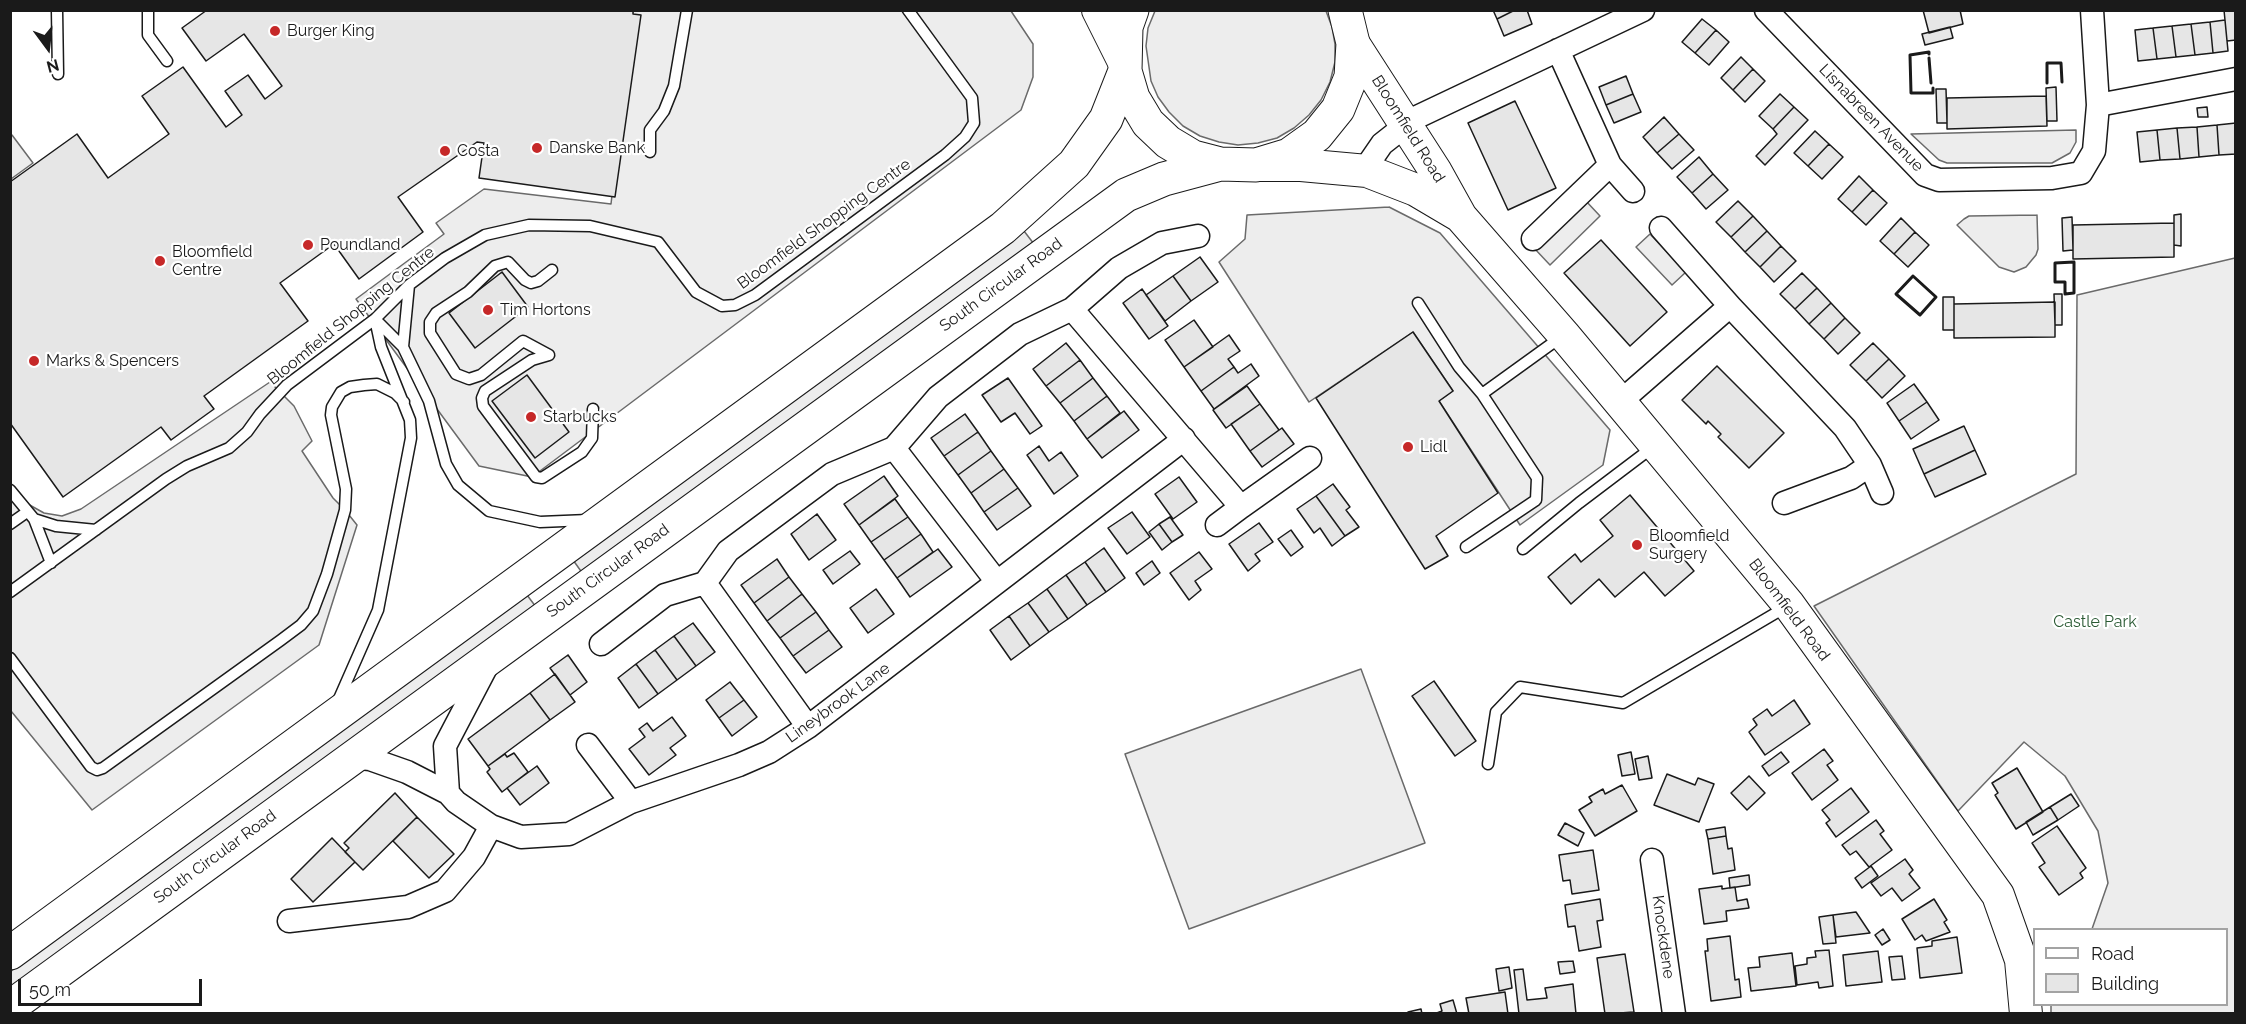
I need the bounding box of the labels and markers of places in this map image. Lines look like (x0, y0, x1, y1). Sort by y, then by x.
place label: Burger King (287, 21, 375, 41)
marker: Burger King (268, 24, 282, 38)
place label: Danske Bank (549, 138, 645, 158)
place label: Costa (457, 141, 499, 161)
marker: Danske Bank (530, 141, 544, 155)
marker: Costa (438, 144, 452, 158)
place label: Poundland (320, 235, 400, 255)
marker: Poundland (301, 238, 315, 252)
place label: Bloomfield Centre (172, 242, 252, 280)
marker: Bloomfield Centre (153, 254, 167, 268)
place label: Tim Hortons (500, 300, 591, 320)
marker: Tim Hortons (481, 303, 495, 317)
place label: Marks & Spencers (46, 351, 179, 371)
marker: Marks & Spencers (27, 354, 41, 368)
place label: Starbucks (543, 407, 617, 427)
marker: Starbucks (524, 410, 538, 424)
place label: Lidl (1420, 437, 1447, 457)
marker: Lidl (1401, 440, 1415, 454)
place label: Bloomfield Surgery (1649, 526, 1729, 564)
marker: Bloomfield Surgery (1630, 538, 1644, 552)

